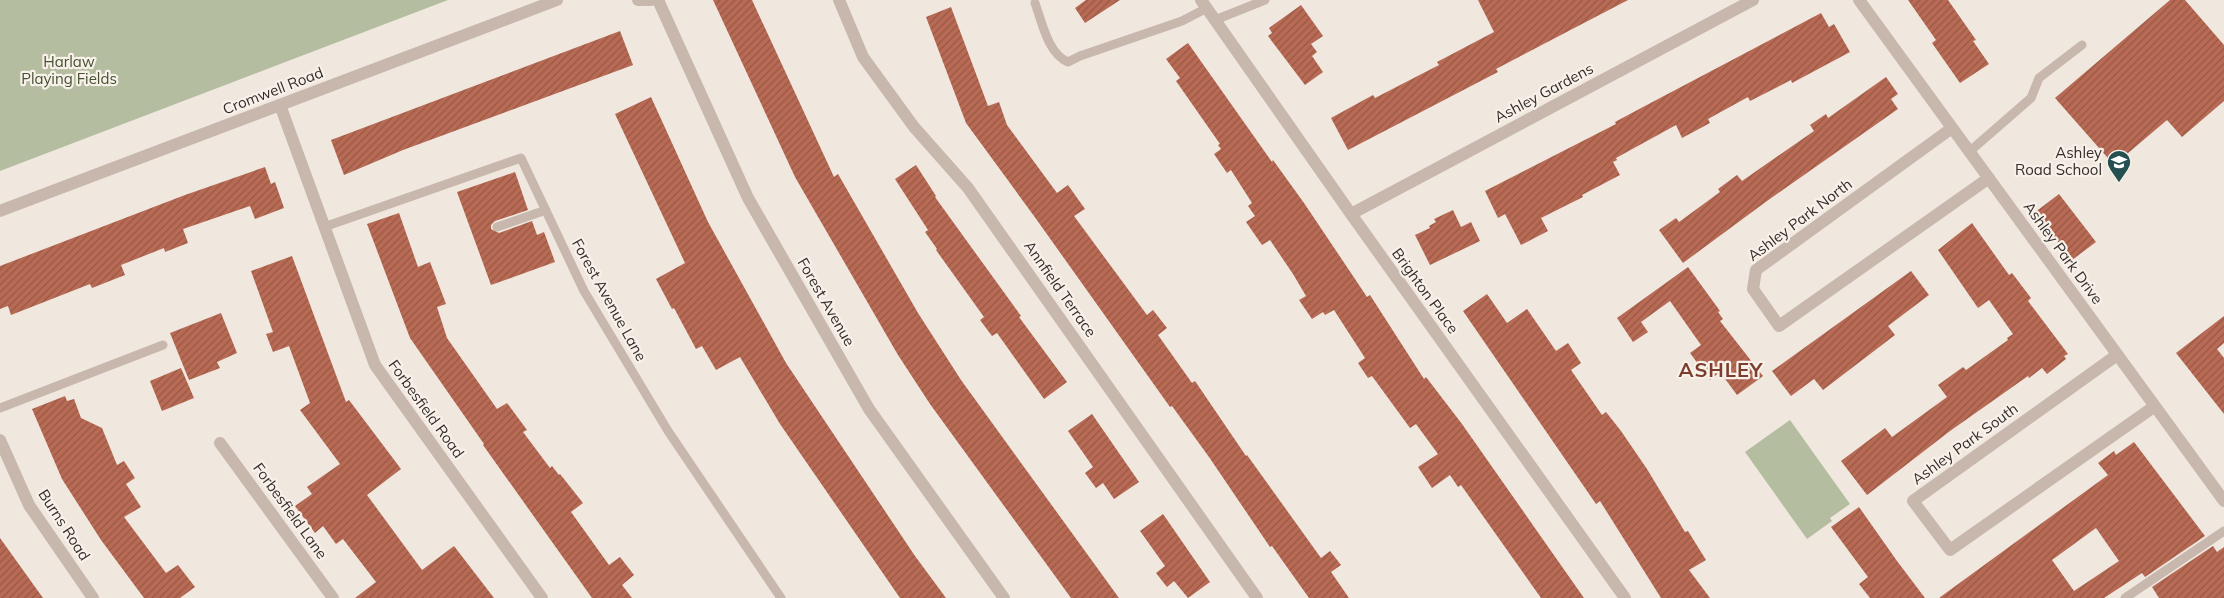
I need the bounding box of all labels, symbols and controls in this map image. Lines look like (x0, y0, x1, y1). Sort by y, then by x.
park label: Harlaw Playing Fields (21, 52, 117, 88)
street label: Ashley Gardens (1491, 58, 1597, 127)
street label: Cromwell Road (220, 63, 326, 118)
place label: Ashley Road School (2015, 143, 2102, 179)
school or university icon: Ashley Road School (2106, 149, 2132, 183)
street label: Ashley Park North (1744, 174, 1856, 265)
street label: Ashley Park Drive (2020, 198, 2107, 308)
street label: Forest Avenue Lane (568, 235, 651, 364)
street label: Annfield Terrace (1020, 237, 1101, 341)
street label: Brighton Place (1388, 244, 1463, 337)
street label: Forest Avenue (793, 254, 859, 349)
street label: Forbesfield Road (384, 356, 468, 462)
district label: ASHLEY (1679, 357, 1764, 382)
street label: Ashley Park South (1908, 399, 2022, 489)
street label: Forbesfield Lane (249, 459, 332, 562)
street label: Burns Road (34, 485, 95, 564)

